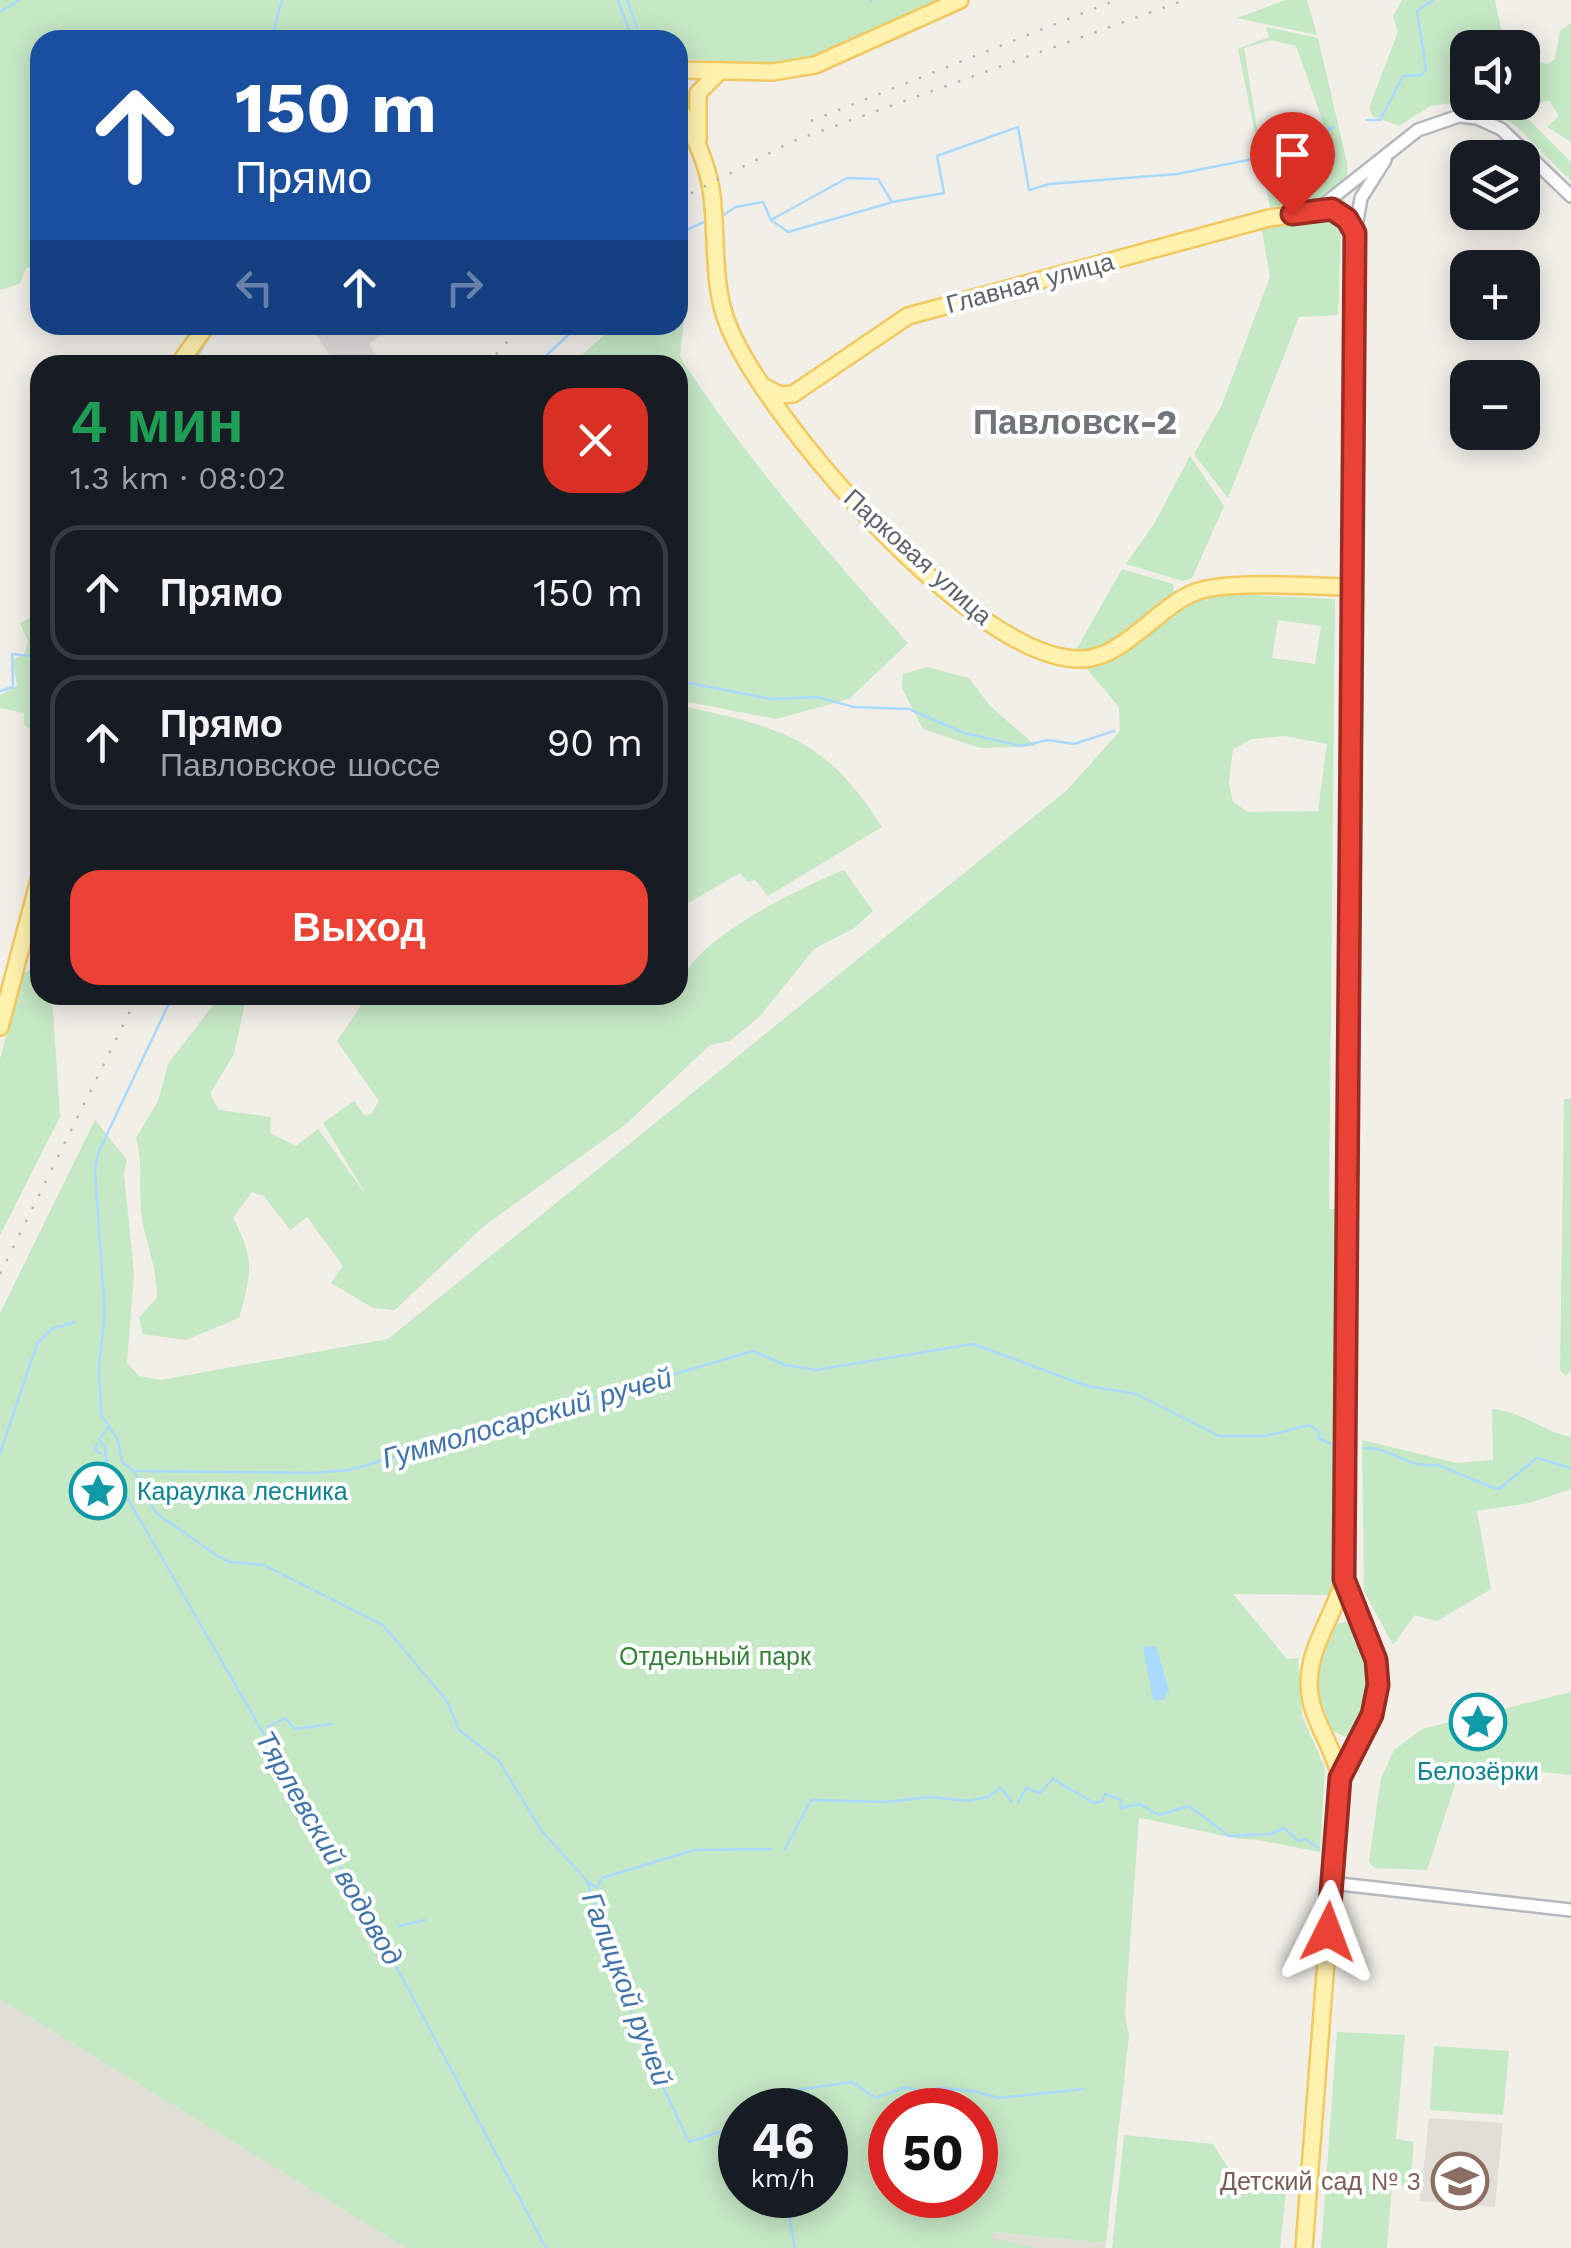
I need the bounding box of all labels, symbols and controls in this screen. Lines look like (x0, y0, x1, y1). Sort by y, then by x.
map controls (1450, 30, 1540, 450)
button: sound (1450, 30, 1540, 120)
text: 150 m (235, 67, 437, 149)
icon: ahead (70, 70, 200, 200)
pin (1250, 112, 1335, 215)
icon: arrive (1265, 127, 1320, 182)
button: layers (1450, 140, 1540, 230)
text: Прямо (235, 151, 372, 204)
street label: Главная улица (943, 247, 1117, 319)
button: + (1450, 250, 1540, 340)
icon: left (227, 260, 282, 315)
icon: ahead (332, 260, 387, 315)
icon: right (437, 260, 492, 315)
button: − (1450, 360, 1540, 450)
text: 4 мин (70, 386, 244, 457)
button: close (543, 388, 648, 493)
district label: Павловск-2 (973, 401, 1177, 443)
text: 1.3 km · 08:02 (70, 459, 286, 497)
street label: Парковая улица (838, 483, 998, 631)
icon: ahead (75, 565, 130, 620)
text: Прямо (160, 571, 283, 615)
text: 150 m (533, 571, 643, 615)
text: Прямо (160, 702, 283, 746)
icon: ahead (75, 715, 130, 770)
text: 90 m (547, 721, 643, 765)
text: Павловское шоссе (160, 746, 441, 784)
button: Выход (70, 870, 648, 985)
water label: Гуммолосарский ручей (378, 1361, 676, 1475)
place icon: Караулка лесника (68, 1461, 128, 1521)
place label: Караулка лесника (137, 1477, 348, 1506)
park label: Отдельный парк (619, 1642, 812, 1671)
place icon: Белозёрки (1448, 1692, 1508, 1752)
water label: Тярлевский водовод (248, 1725, 410, 1971)
place label: Белозёрки (1417, 1757, 1539, 1786)
position arrow (1276, 1880, 1380, 1984)
water label: Галицкой ручей (575, 1887, 679, 2091)
speed limit sign: 50 (868, 2088, 998, 2218)
text: 46 (751, 2111, 815, 2170)
school or university icon: Детский сад № 3 (1430, 2151, 1490, 2211)
text: km/h (751, 2164, 815, 2193)
place label: Детский сад № 3 (1220, 2167, 1421, 2196)

